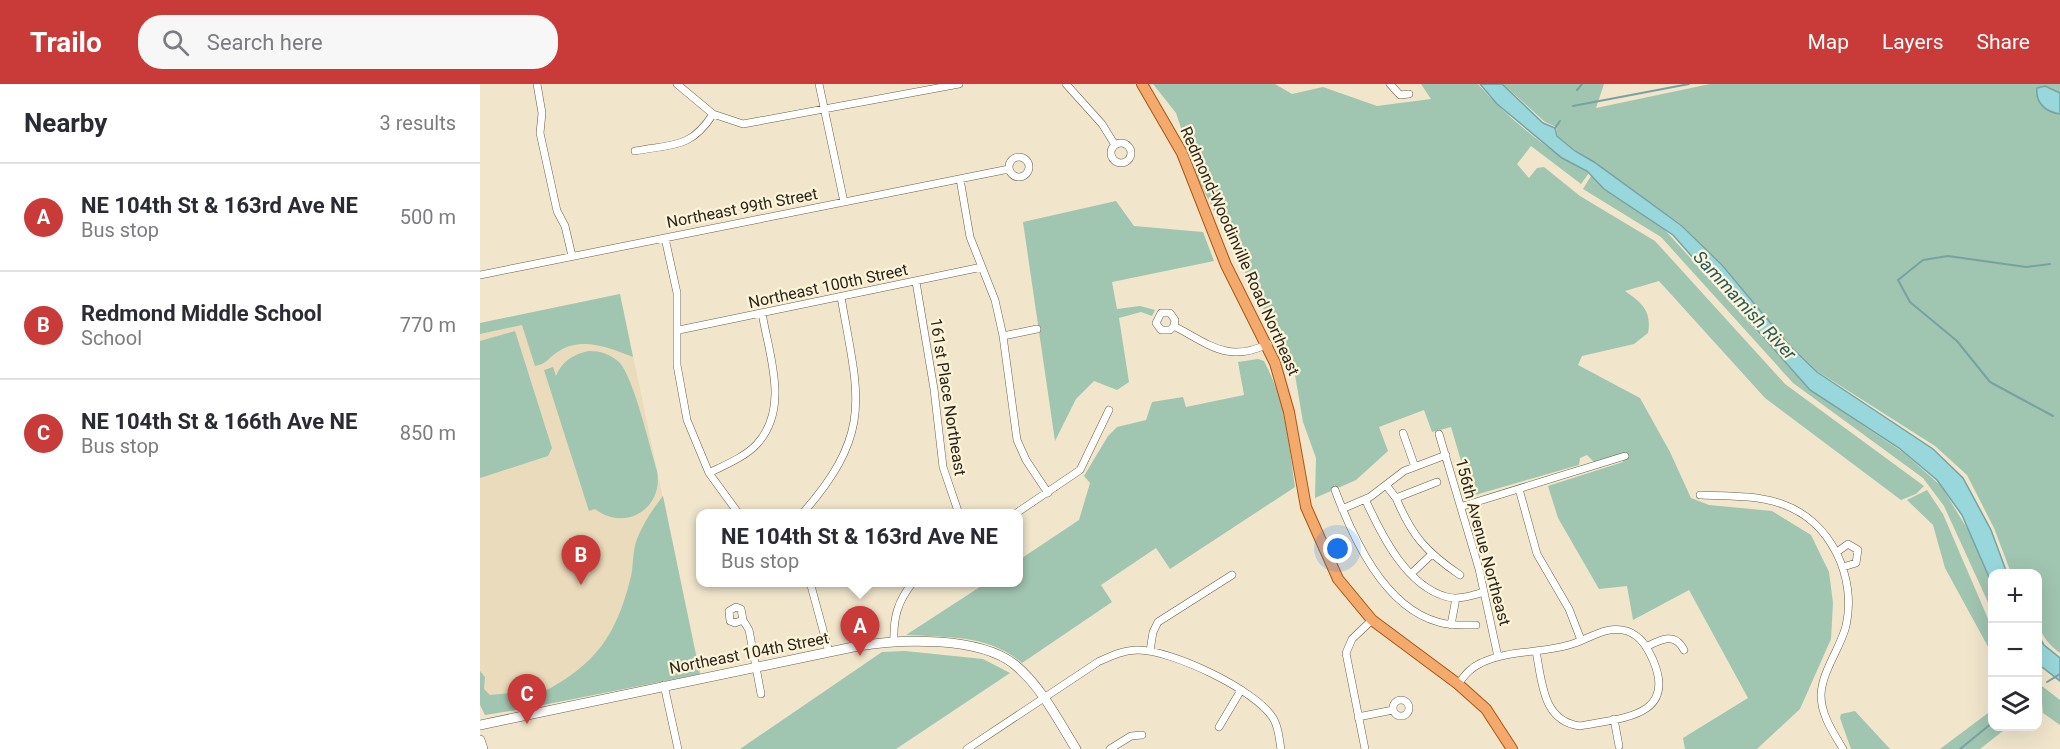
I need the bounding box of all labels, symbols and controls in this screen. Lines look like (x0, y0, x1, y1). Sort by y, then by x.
search box (138, 15, 558, 69)
text: Trailo (30, 26, 102, 59)
icon: search (159, 26, 192, 59)
text: Search here (207, 30, 323, 55)
text: Map (1807, 30, 1849, 54)
text: Layers (1882, 30, 1943, 54)
text: Share (1976, 30, 2030, 54)
text: Nearby (24, 108, 107, 138)
text: 3 results (380, 111, 456, 135)
street label: Redmond-Woodinville Road Northeast (1176, 124, 1304, 378)
street label: Northeast 99th Street (665, 184, 819, 232)
text: NE 104th St & 163rd Ave NE (81, 193, 358, 218)
text: A (37, 205, 50, 229)
text: 500 m (400, 205, 456, 229)
text: Bus stop (81, 218, 159, 242)
water label: Sammamish River (1689, 246, 1802, 365)
street label: Northeast 100th Street (747, 260, 909, 312)
text: Redmond Middle School (81, 301, 322, 326)
text: B (37, 313, 50, 337)
text: 770 m (400, 313, 456, 337)
street label: 161st Place Northeast (926, 317, 970, 477)
text: School (81, 326, 142, 350)
text: NE 104th St & 166th Ave NE (81, 409, 357, 434)
text: C (37, 421, 50, 445)
text: 850 m (400, 421, 456, 445)
text: Bus stop (81, 434, 159, 458)
street label: 156th Avenue Northeast (1452, 456, 1514, 628)
popup (696, 509, 1023, 587)
text: NE 104th St & 163rd Ave NE (721, 524, 998, 549)
your location (1323, 534, 1352, 563)
pin: B (562, 536, 600, 585)
text: Bus stop (721, 549, 799, 573)
map controls (1988, 569, 2042, 731)
button: + (1988, 569, 2042, 623)
pin: A (840, 606, 880, 656)
button: − (1988, 623, 2042, 677)
street label: Northeast 104th Street (668, 628, 830, 678)
pin: C (508, 674, 546, 724)
button: layers (1988, 677, 2042, 731)

